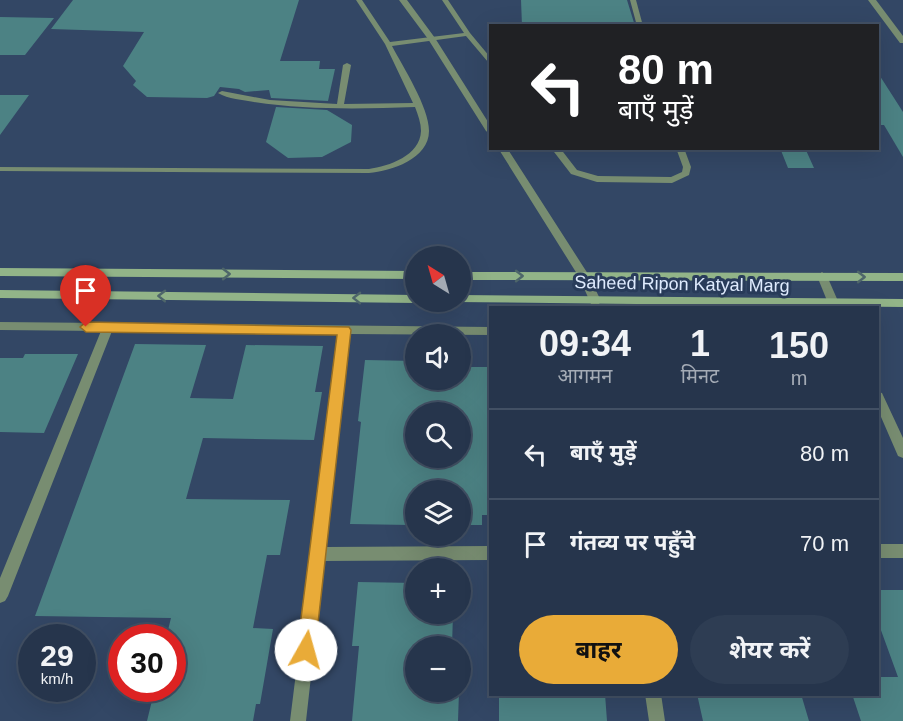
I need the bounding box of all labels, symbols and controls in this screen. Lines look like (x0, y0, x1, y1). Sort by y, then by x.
text: 80 m (618, 46, 714, 93)
icon: left (519, 48, 597, 126)
text: बाएँ मुड़ें (618, 95, 693, 125)
north arrow (405, 246, 471, 312)
map controls (405, 246, 471, 702)
pin (60, 265, 111, 327)
one-way arrow (222, 268, 231, 280)
one-way arrow (514, 270, 523, 282)
one-way arrow (856, 270, 865, 283)
street label: Saheed Ripon Katyal Marg (574, 272, 790, 296)
icon: arrive (69, 274, 102, 307)
one-way arrow (158, 290, 167, 302)
one-way arrow (353, 292, 362, 304)
text: 09:34 (539, 323, 631, 364)
text: 1 (690, 323, 710, 364)
button: sound (405, 324, 471, 390)
text: 150 (769, 325, 829, 366)
text: आगमन (558, 365, 612, 387)
text: मिनट (681, 365, 719, 387)
text: m (791, 367, 807, 389)
button: search (405, 402, 471, 468)
icon: left (519, 438, 552, 471)
text: बाएँ मुड़ें (570, 440, 636, 465)
text: 80 m (800, 441, 849, 466)
button: layers (405, 480, 471, 546)
icon: arrive (519, 528, 552, 561)
text: गंतव्य पर पहुँचे (570, 530, 695, 555)
text: 70 m (800, 531, 849, 556)
button: + (405, 558, 471, 624)
button: बाहर (519, 615, 678, 684)
button: शेयर करें (690, 615, 849, 684)
position arrow (274, 618, 338, 682)
speed limit sign: 30 (108, 624, 186, 702)
button: − (405, 636, 471, 702)
text: 29 (40, 639, 74, 672)
text: km/h (41, 670, 73, 687)

